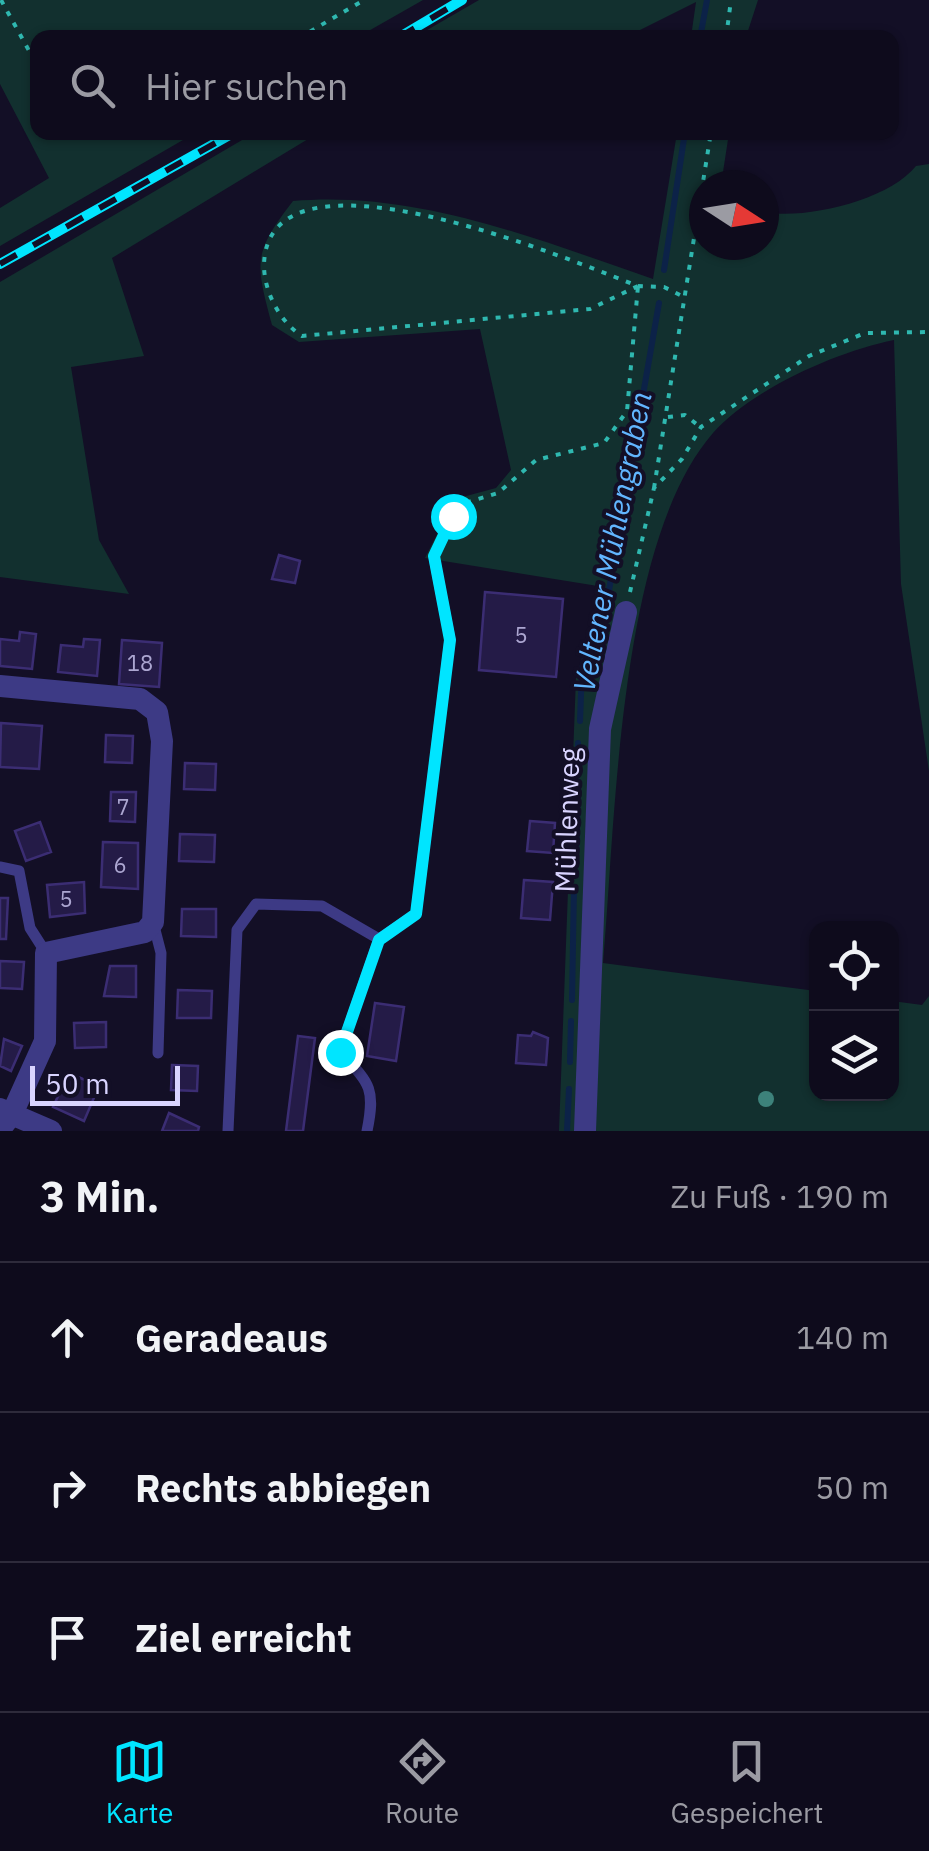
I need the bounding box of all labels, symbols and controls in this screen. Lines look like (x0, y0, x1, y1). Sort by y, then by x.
search box (30, 30, 899, 140)
icon: search (65, 58, 120, 113)
text: Hier suchen (145, 61, 348, 110)
north arrow (689, 170, 779, 260)
water label: Veltener Mühlengraben (563, 388, 660, 695)
route start (431, 494, 477, 540)
house number: 5 (514, 620, 528, 649)
house number: 18 (127, 648, 153, 677)
street label: Mühlenweg (545, 747, 588, 893)
house number: 7 (116, 792, 130, 821)
house number: 6 (113, 850, 127, 879)
house number: 5 (59, 884, 73, 913)
map controls (809, 921, 899, 1101)
button: locate (809, 921, 899, 1011)
button: layers (809, 1011, 899, 1101)
route end (318, 1030, 364, 1076)
scale bar (30, 1061, 180, 1106)
text: 50 m (45, 1065, 110, 1102)
text: 3 Min. (40, 1169, 160, 1224)
text: Zu Fuß · 190 m (671, 1175, 889, 1217)
icon: ahead (40, 1310, 95, 1365)
text: Geradeaus (135, 1313, 328, 1362)
text: 140 m (796, 1316, 889, 1358)
icon: right (40, 1460, 95, 1515)
text: Rechts abbiegen (135, 1463, 431, 1512)
text: 50 m (815, 1466, 889, 1508)
icon: arrive (40, 1610, 95, 1665)
text: Ziel erreicht (135, 1613, 352, 1662)
tab: Karte (106, 1734, 173, 1831)
tab: Route (385, 1734, 459, 1831)
tab: Gespeichert (671, 1734, 823, 1831)

